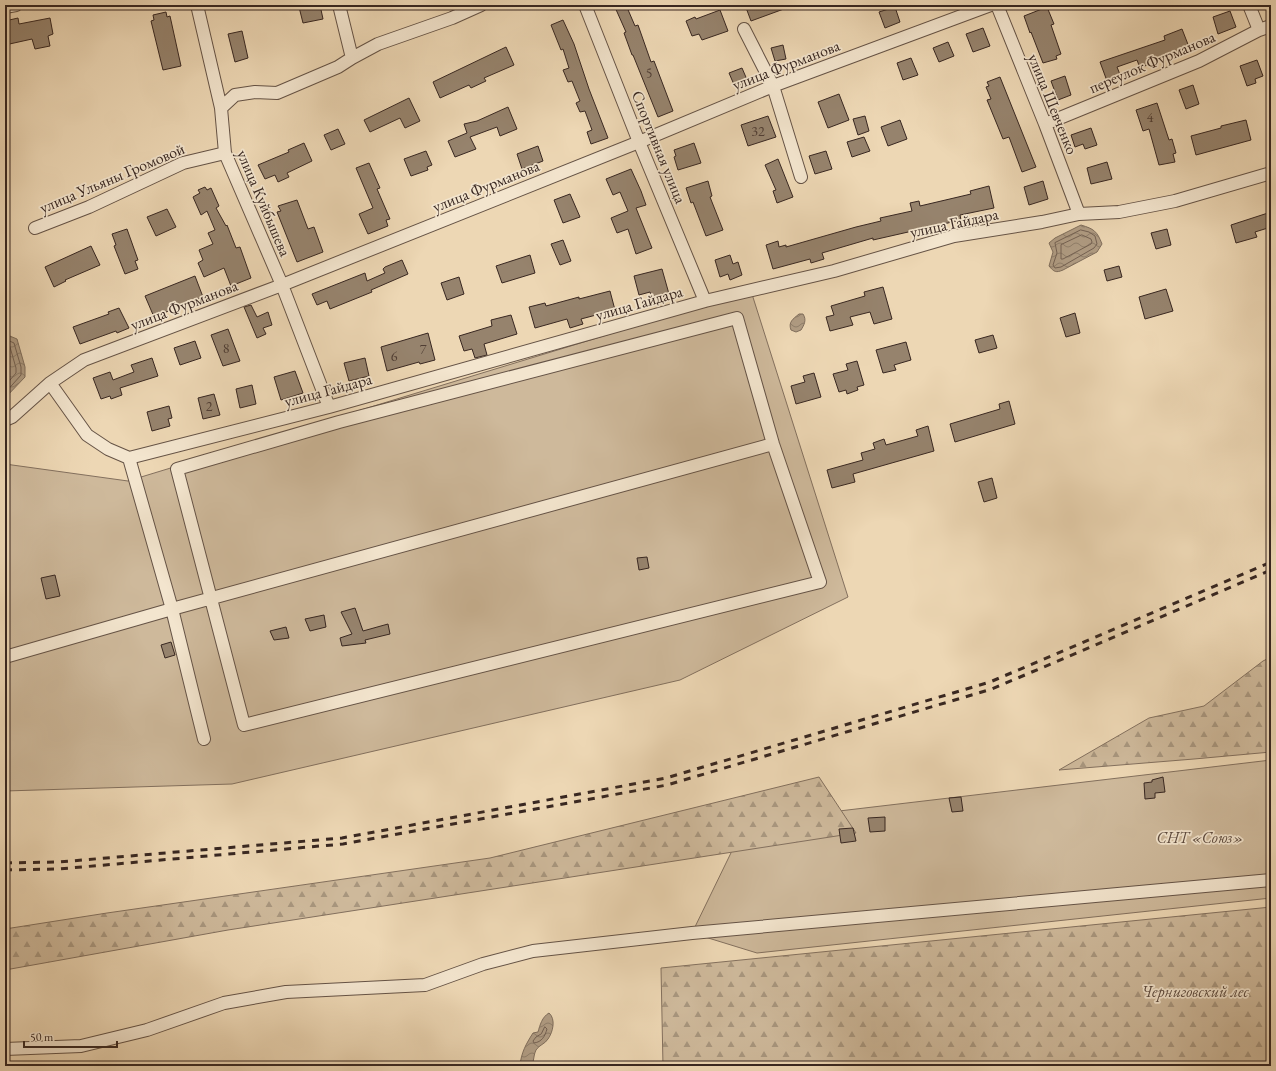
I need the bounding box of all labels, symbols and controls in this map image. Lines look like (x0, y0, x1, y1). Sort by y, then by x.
street label: переулок Фурманова (1086, 26, 1219, 98)
street label: улица Фурманова (729, 35, 843, 95)
street label: улица Шевченко (1023, 50, 1083, 158)
house number: 5 (646, 64, 652, 82)
street label: Спортивная улица (627, 88, 691, 207)
house number: 4 (1147, 108, 1154, 126)
house number: 32 (751, 122, 765, 140)
street label: улица Ульяны Громовой (36, 138, 188, 218)
street label: улица Куйбышева (232, 147, 296, 260)
street label: улица Фурманова (429, 155, 543, 217)
street label: улица Гайдара (908, 203, 1001, 243)
street label: улица Фурманова (127, 275, 241, 335)
street label: улица Гайдара (593, 280, 686, 325)
house number: 8 (223, 339, 230, 357)
house number: 7 (420, 340, 427, 358)
house number: 6 (391, 347, 398, 365)
street label: улица Гайдара (282, 368, 375, 412)
house number: 2 (206, 397, 213, 415)
park label: СНТ «Союз» (1157, 827, 1243, 848)
park label: Черниговский лес (1141, 981, 1250, 1002)
scale bar (24, 1023, 117, 1049)
text: 50 m (30, 1029, 54, 1045)

